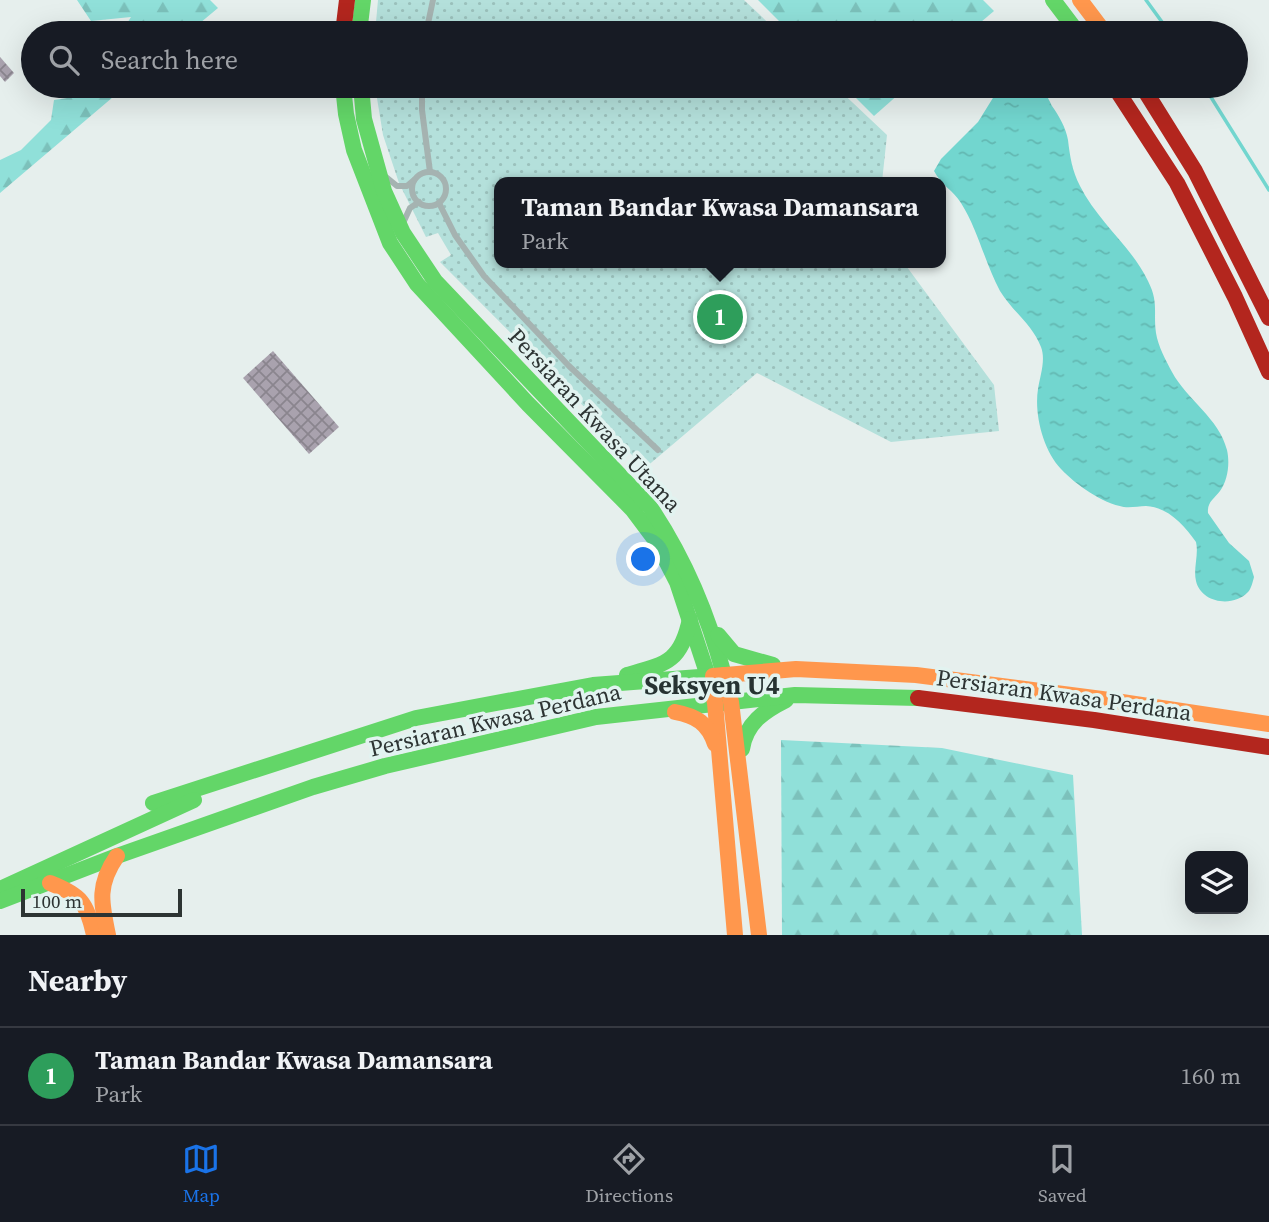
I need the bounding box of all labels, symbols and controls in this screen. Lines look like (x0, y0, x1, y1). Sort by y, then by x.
search box (21, 21, 1248, 98)
icon: search (45, 41, 83, 79)
text: Search here (101, 42, 238, 78)
popup (494, 177, 946, 268)
text: Taman Bandar Kwasa Damansara (521, 189, 919, 225)
text: Park (521, 225, 568, 257)
pin: 1 (697, 291, 743, 343)
street label: Persiaran Kwasa Utama (501, 321, 689, 519)
your location (626, 542, 660, 576)
street label: Persiaran Kwasa Perdana (934, 661, 1194, 729)
district label: Seksyen U4 (644, 667, 780, 703)
street label: Persiaran Kwasa Perdana (366, 675, 624, 765)
map controls (1185, 851, 1248, 914)
button: layers (1185, 851, 1248, 914)
scale bar (21, 886, 182, 918)
text: 100 m (32, 888, 82, 914)
text: Nearby (28, 960, 127, 1001)
text: Taman Bandar Kwasa Damansara (95, 1042, 493, 1078)
text: 1 (45, 1060, 57, 1092)
text: 160 m (1180, 1060, 1241, 1092)
text: Park (95, 1078, 142, 1110)
tab: Map (182, 1140, 220, 1208)
tab: Directions (585, 1140, 673, 1208)
tab: Saved (1038, 1140, 1087, 1208)

